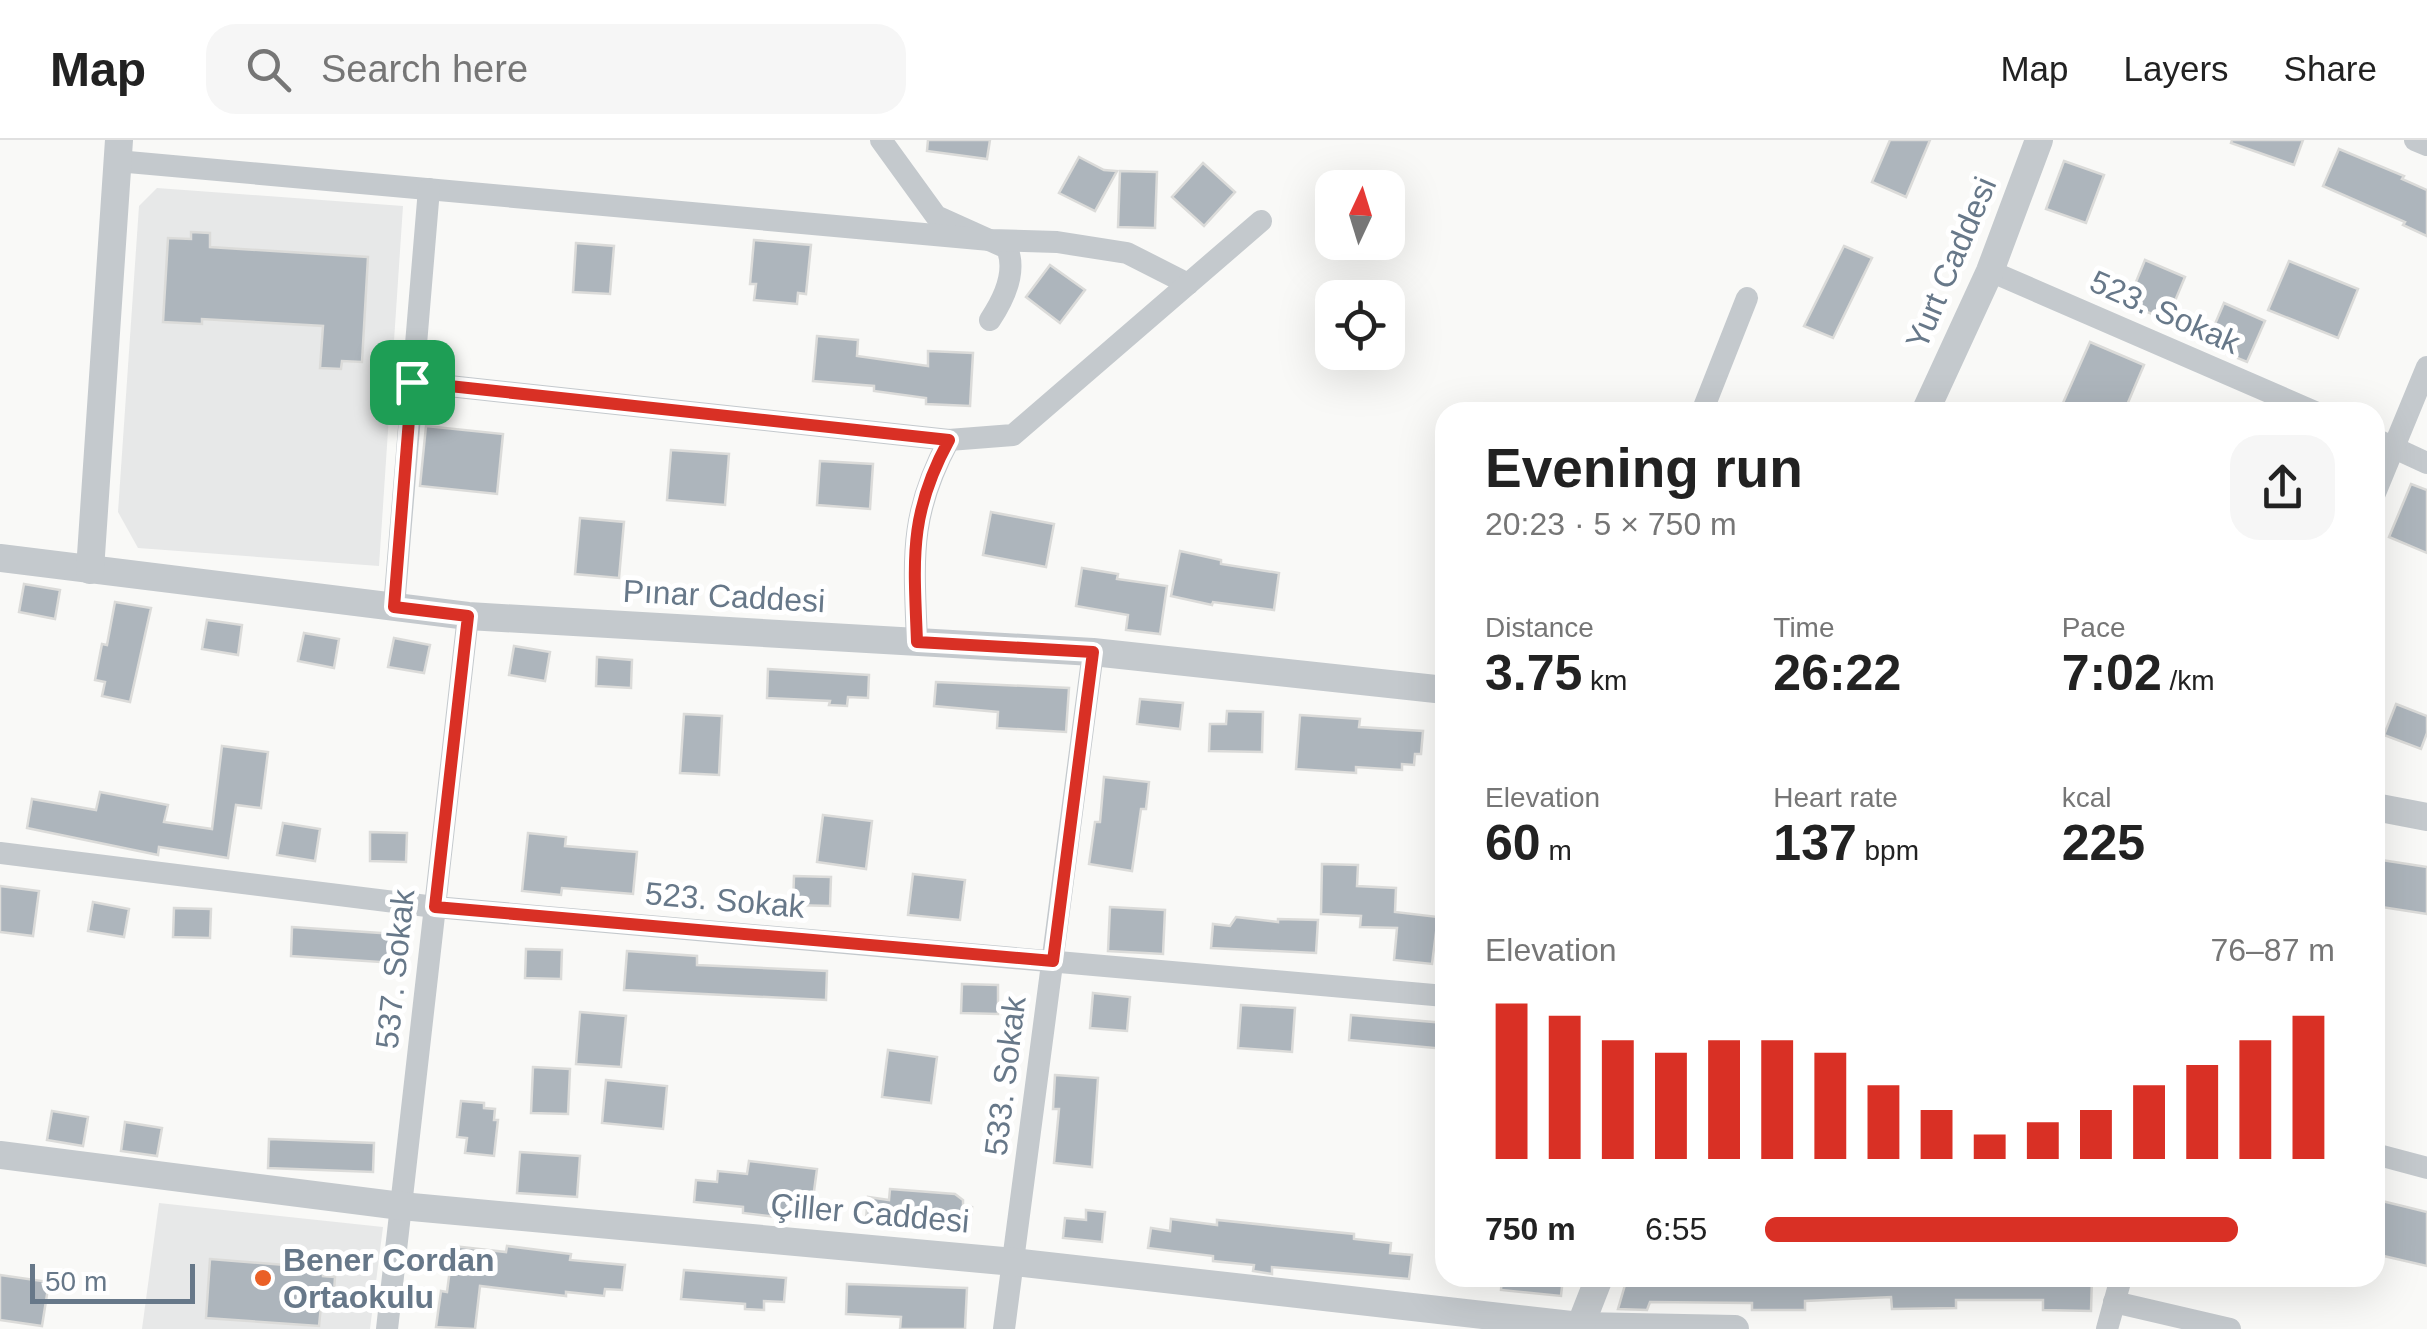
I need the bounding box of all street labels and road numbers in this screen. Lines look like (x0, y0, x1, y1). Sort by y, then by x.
street label: Yurt Caddesi (1899, 172, 2003, 354)
street label: 523. Sokak (2085, 263, 2246, 361)
street label: Pınar Caddesi (622, 573, 826, 619)
street label: 523. Sokak (644, 875, 807, 925)
street label: 537. Sokak (369, 887, 421, 1050)
street label: 533. Sokak (977, 993, 1033, 1158)
street label: Çiller Caddesi (769, 1186, 971, 1240)

